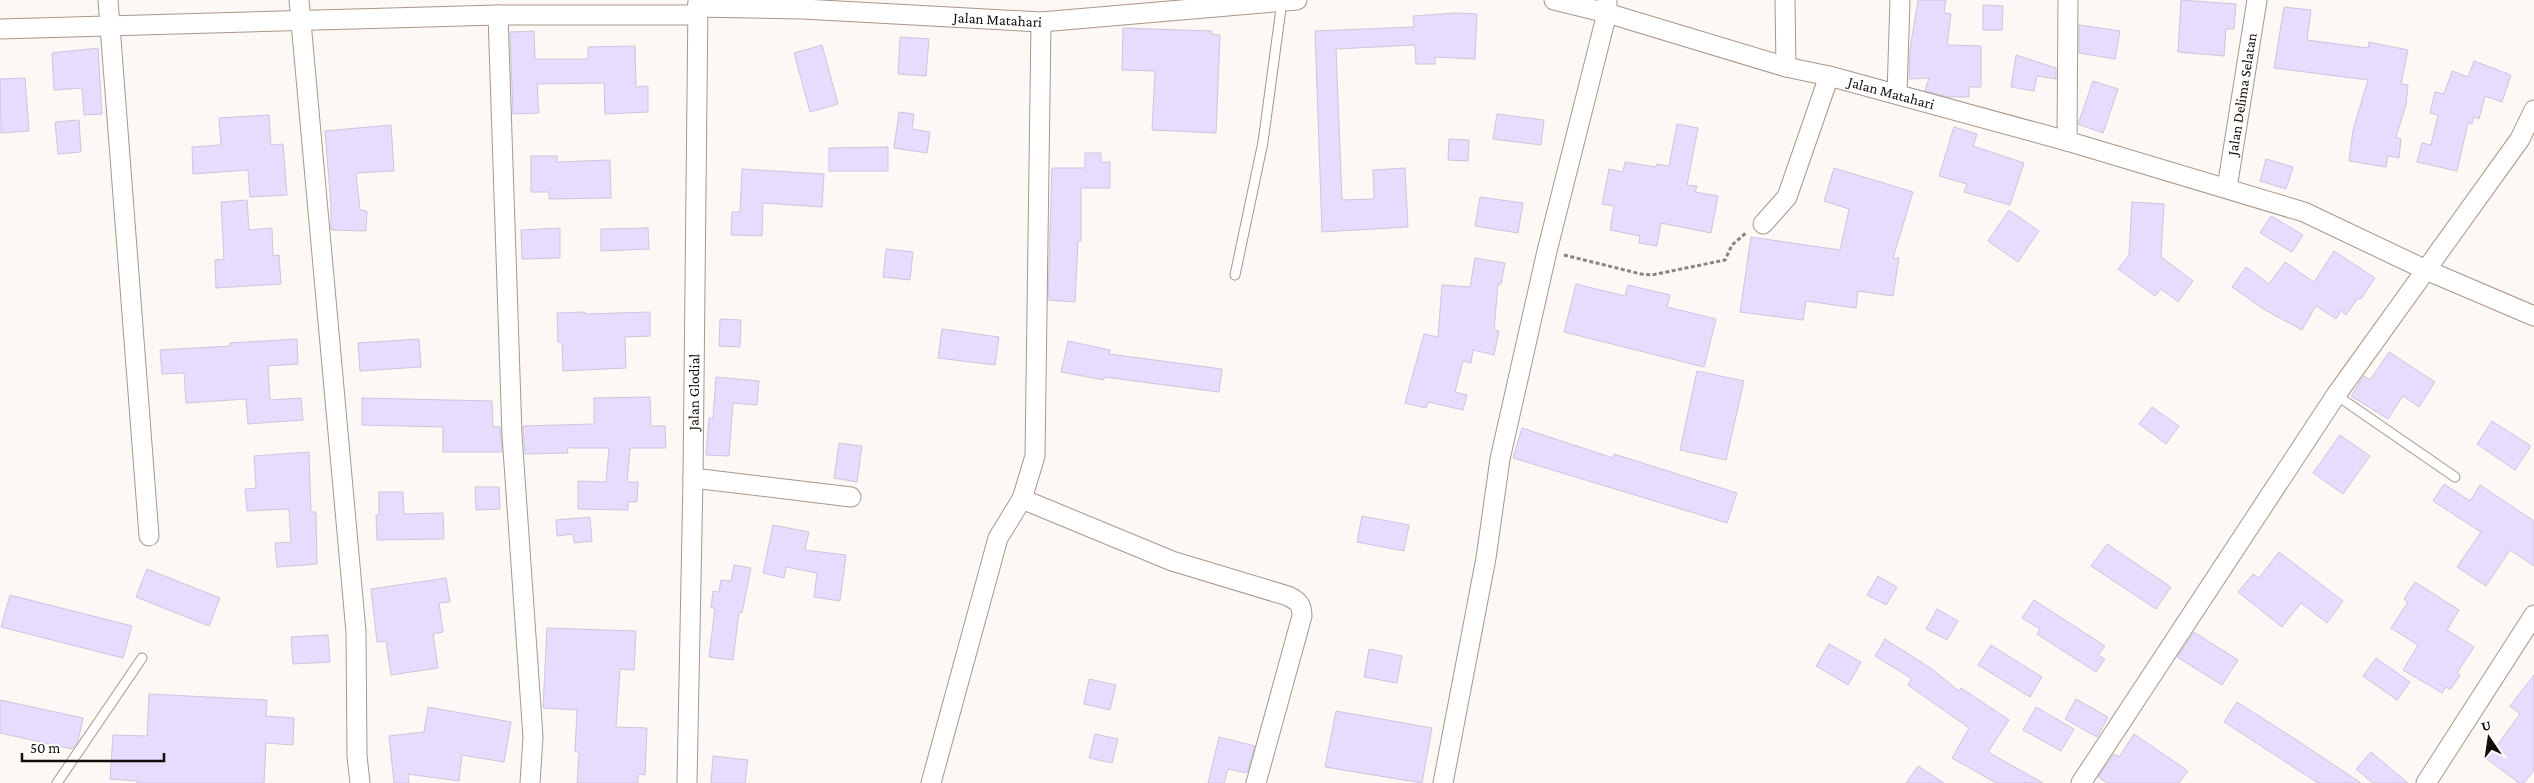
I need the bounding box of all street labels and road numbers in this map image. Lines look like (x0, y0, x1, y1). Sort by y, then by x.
street label: Jalan Matahari (951, 9, 1042, 30)
street label: Jalan Delima Selatan (2224, 32, 2260, 159)
street label: Jalan Matahari (1844, 73, 1936, 112)
street label: Jalan Glodial (685, 354, 703, 433)

